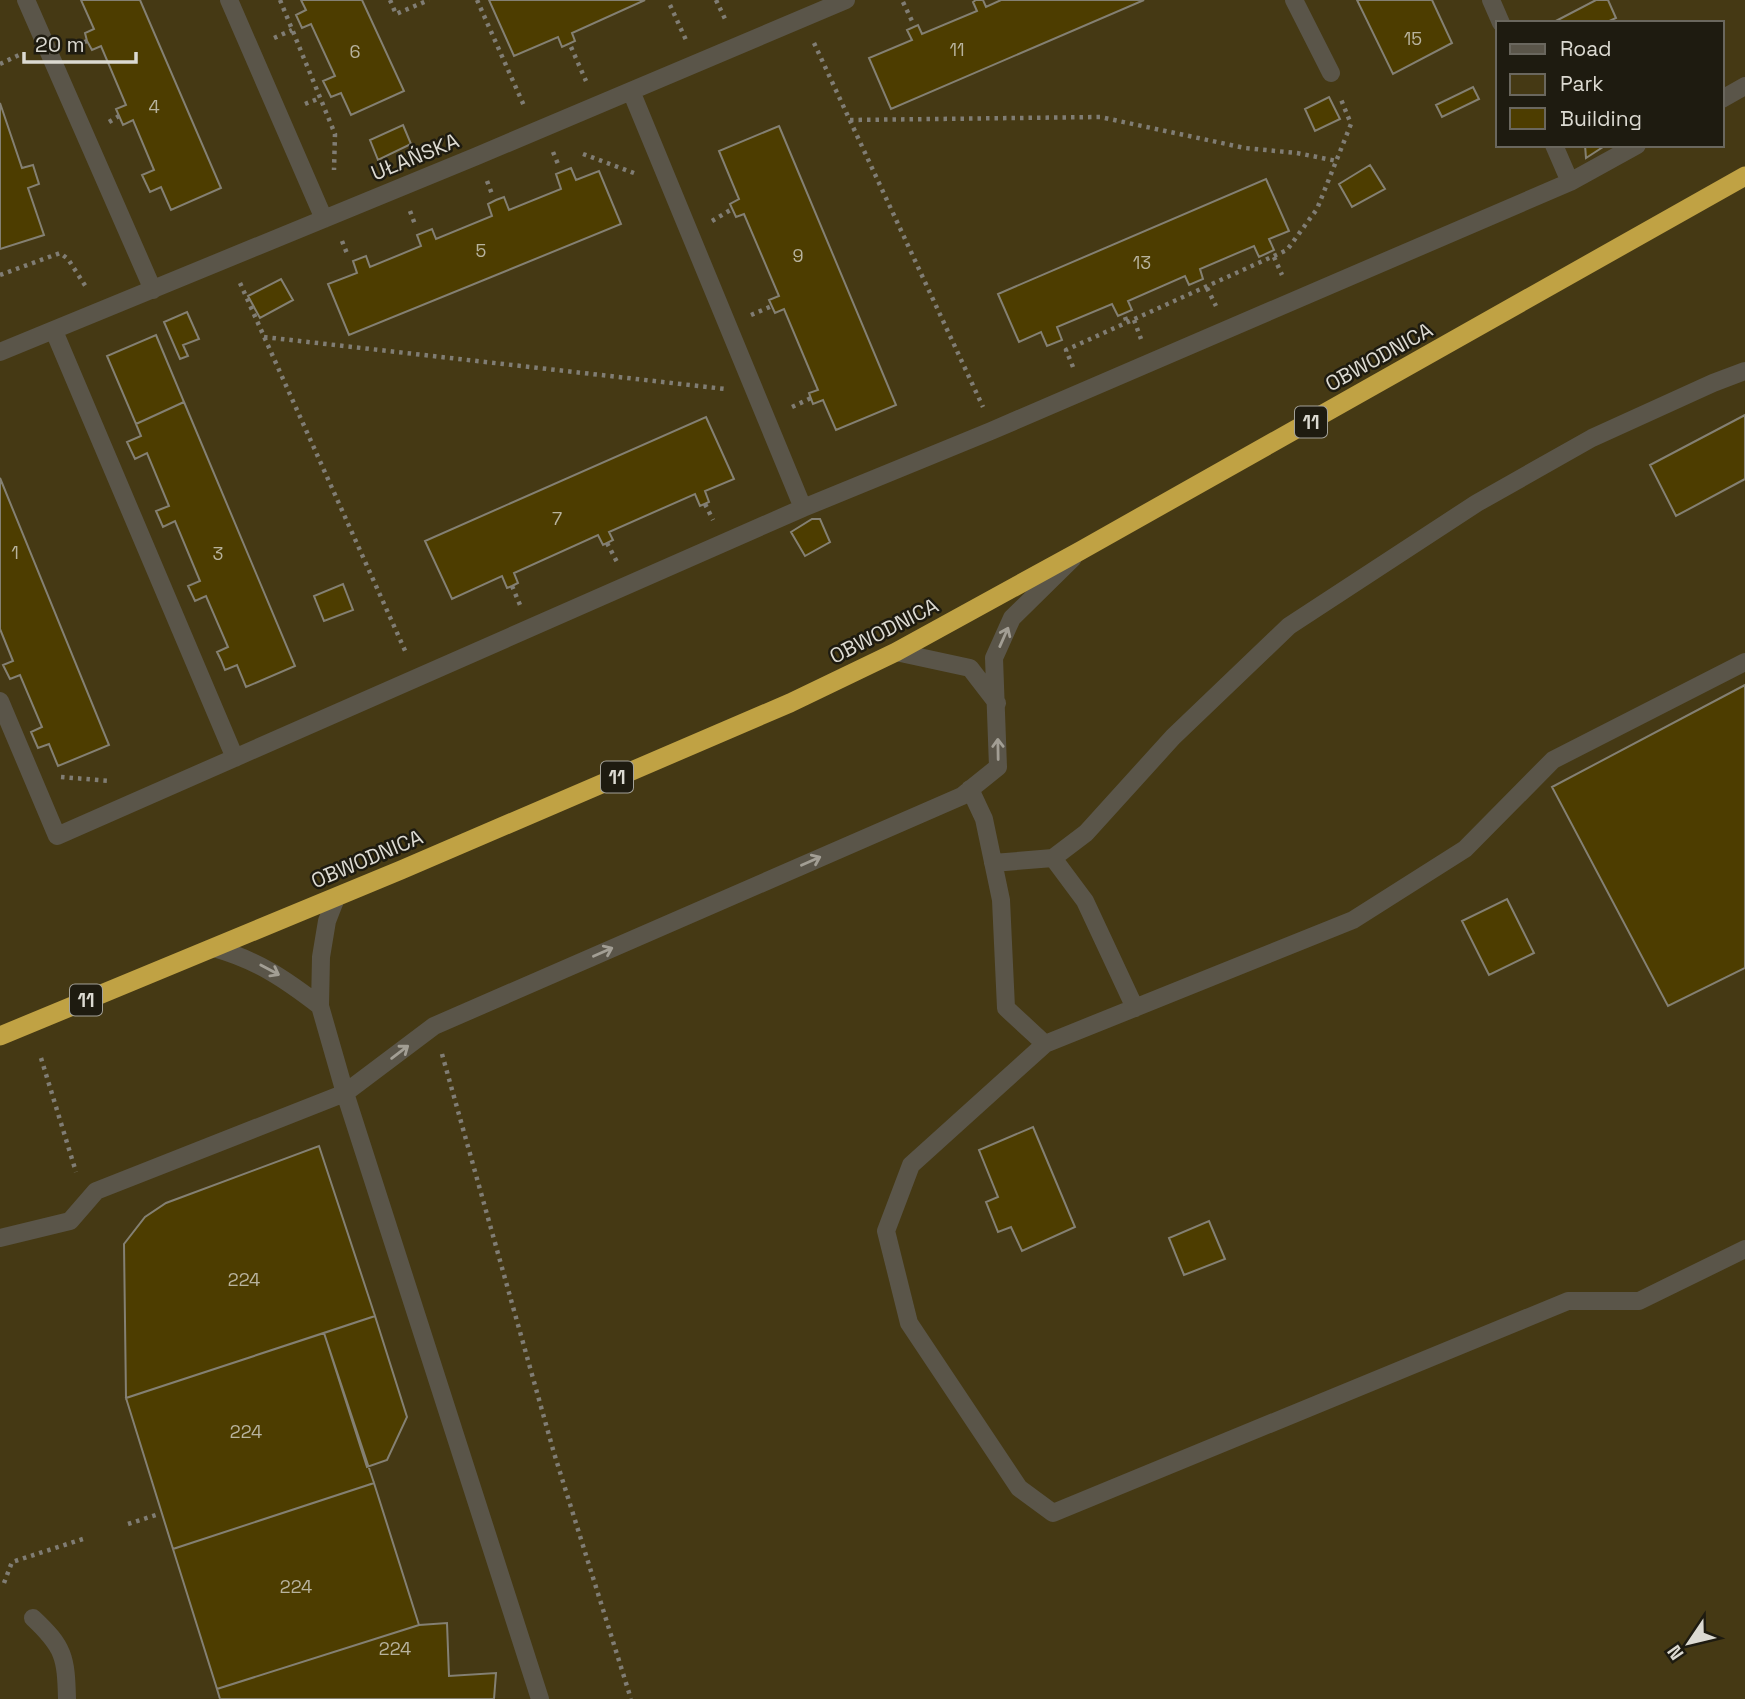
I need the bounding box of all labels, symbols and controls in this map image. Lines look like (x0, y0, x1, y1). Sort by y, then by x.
scale bar (24, 21, 136, 65)
legend (1496, 21, 1724, 147)
house number: 15 (1404, 27, 1422, 50)
text: 20 m (35, 31, 85, 58)
text: Road (1560, 35, 1612, 62)
house number: 11 (949, 38, 965, 61)
house number: 6 (349, 40, 361, 63)
text: Park (1560, 70, 1604, 97)
house number: 4 (148, 95, 160, 118)
text: Building (1560, 105, 1642, 132)
street label: UŁAŃSKA (367, 127, 463, 186)
house number: 5 (476, 239, 486, 262)
house number: 9 (792, 244, 804, 267)
house number: 13 (1133, 251, 1151, 274)
street label: OBWODNICA (1320, 316, 1437, 397)
road number: 11 (1295, 406, 1327, 438)
house number: 7 (552, 507, 562, 530)
house number: 1 (11, 541, 19, 564)
house number: 3 (213, 542, 223, 565)
street label: OBWODNICA (825, 592, 943, 670)
one-way arrow (998, 626, 1011, 648)
one-way arrow (991, 738, 1004, 761)
road number: 11 (601, 762, 633, 792)
street label: OBWODNICA (307, 823, 427, 894)
one-way arrow (800, 854, 822, 867)
one-way arrow (592, 945, 613, 958)
one-way arrow (260, 964, 280, 978)
road number: 11 (70, 984, 102, 1016)
one-way arrow (390, 1045, 408, 1060)
house number: 224 (228, 1268, 260, 1291)
house number: 224 (230, 1420, 262, 1443)
house number: 224 (280, 1575, 312, 1598)
north arrow (1654, 1608, 1724, 1678)
house number: 224 (379, 1637, 411, 1660)
text: N (1662, 1640, 1689, 1665)

